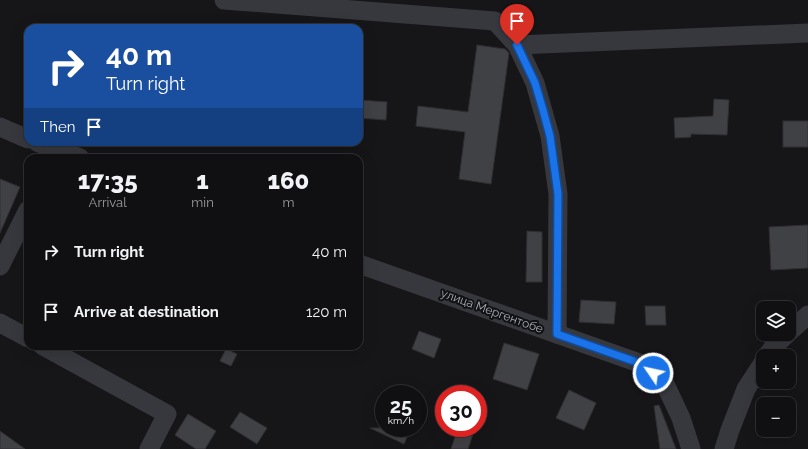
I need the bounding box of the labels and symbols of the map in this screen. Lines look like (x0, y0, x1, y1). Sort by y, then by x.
pin (500, 4, 534, 45)
street label: улица Мергентобе (439, 286, 545, 336)
position arrow (632, 352, 674, 394)
speed limit sign: 30 (435, 385, 487, 437)

